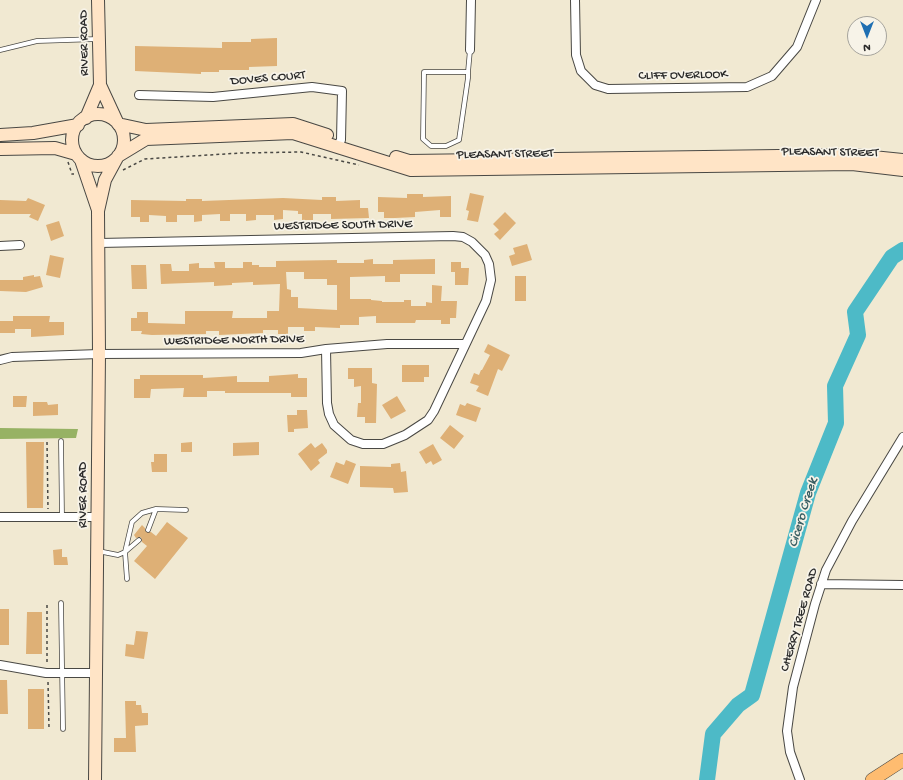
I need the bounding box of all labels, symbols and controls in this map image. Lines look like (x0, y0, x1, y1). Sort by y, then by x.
street label: RIVER ROAD (77, 10, 93, 76)
north arrow (847, 16, 887, 56)
text: N (863, 41, 871, 53)
street label: CLIFF OVERLOOK (638, 67, 728, 85)
street label: DOVES COURT (230, 68, 306, 90)
street label: PLEASANT STREET (781, 144, 879, 162)
street label: PLEASANT STREET (456, 146, 554, 164)
street label: WESTRIDGE SOUTH DRIVE (274, 217, 412, 235)
street label: WESTRIDGE NORTH DRIVE (164, 332, 304, 350)
street label: RIVER ROAD (76, 462, 92, 528)
water label: Cicero Creek (786, 476, 822, 550)
street label: CHERRY TREE ROAD (778, 566, 822, 674)

